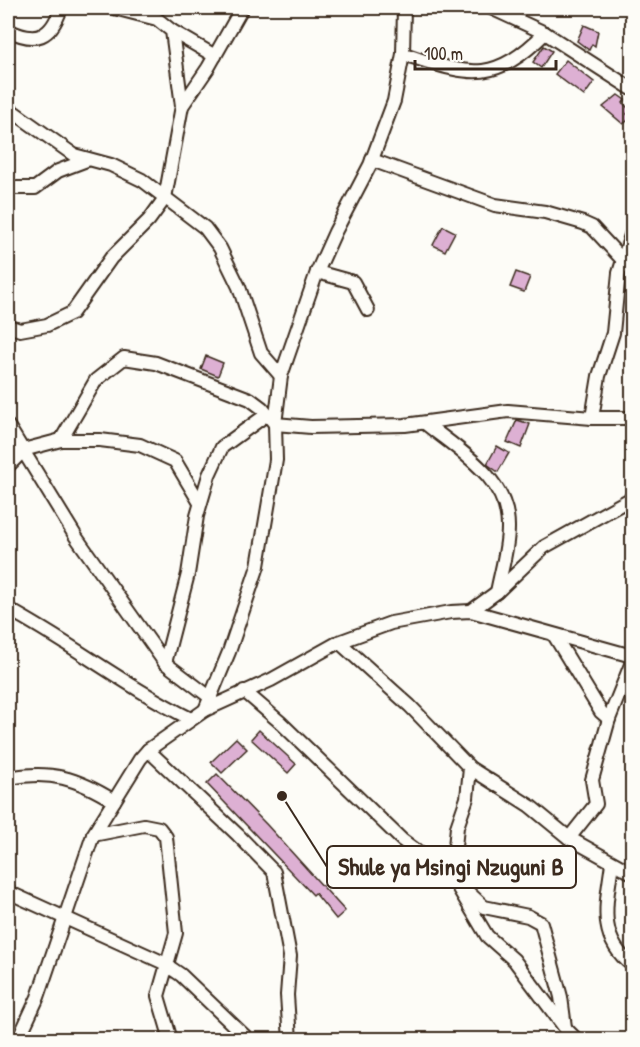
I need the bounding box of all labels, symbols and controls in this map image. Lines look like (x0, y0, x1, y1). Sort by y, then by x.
scale bar (415, 33, 556, 71)
text: 100 m (424, 41, 463, 66)
callout: Shule ya Msingi Nzuguni B (327, 846, 576, 888)
text: Shule ya Msingi Nzuguni B (338, 850, 564, 883)

